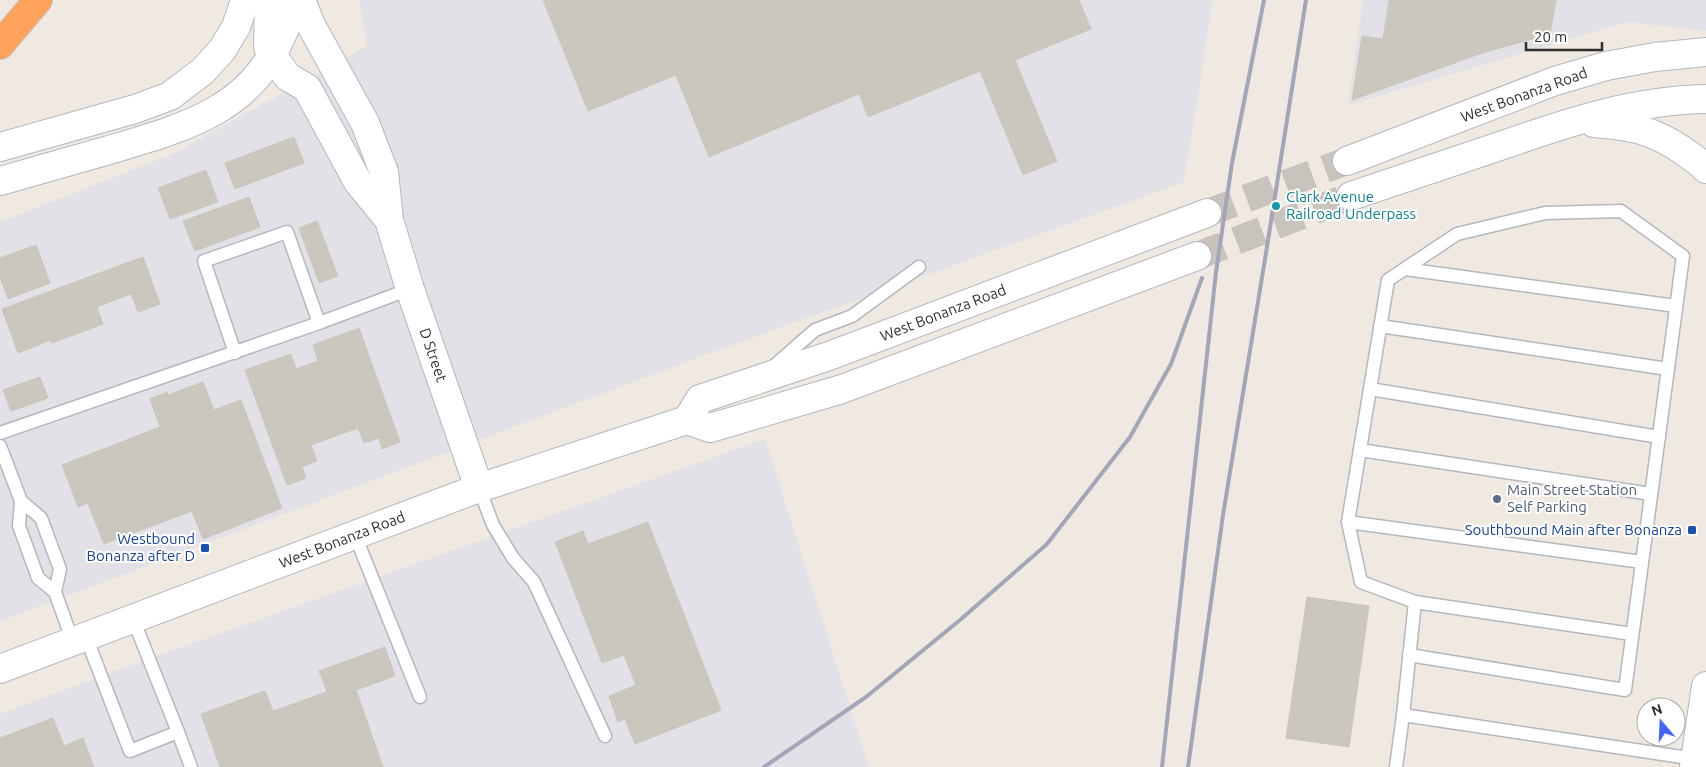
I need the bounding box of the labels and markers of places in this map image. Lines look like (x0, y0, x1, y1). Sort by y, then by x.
place label: Clark Avenue Railroad Underpass (1286, 188, 1416, 222)
marker: Clark Avenue Railroad Underpass (1270, 200, 1282, 212)
place label: Main Street Station Self Parking (1507, 481, 1637, 515)
marker: Main Street Station Self Parking (1491, 493, 1503, 505)
place label: Southbound Main after Bonanza (1465, 521, 1682, 538)
marker: Southbound Main after Bonanza (1686, 524, 1698, 536)
place label: Westbound Bonanza after D (87, 530, 195, 564)
marker: Westbound Bonanza after D (199, 542, 211, 554)

